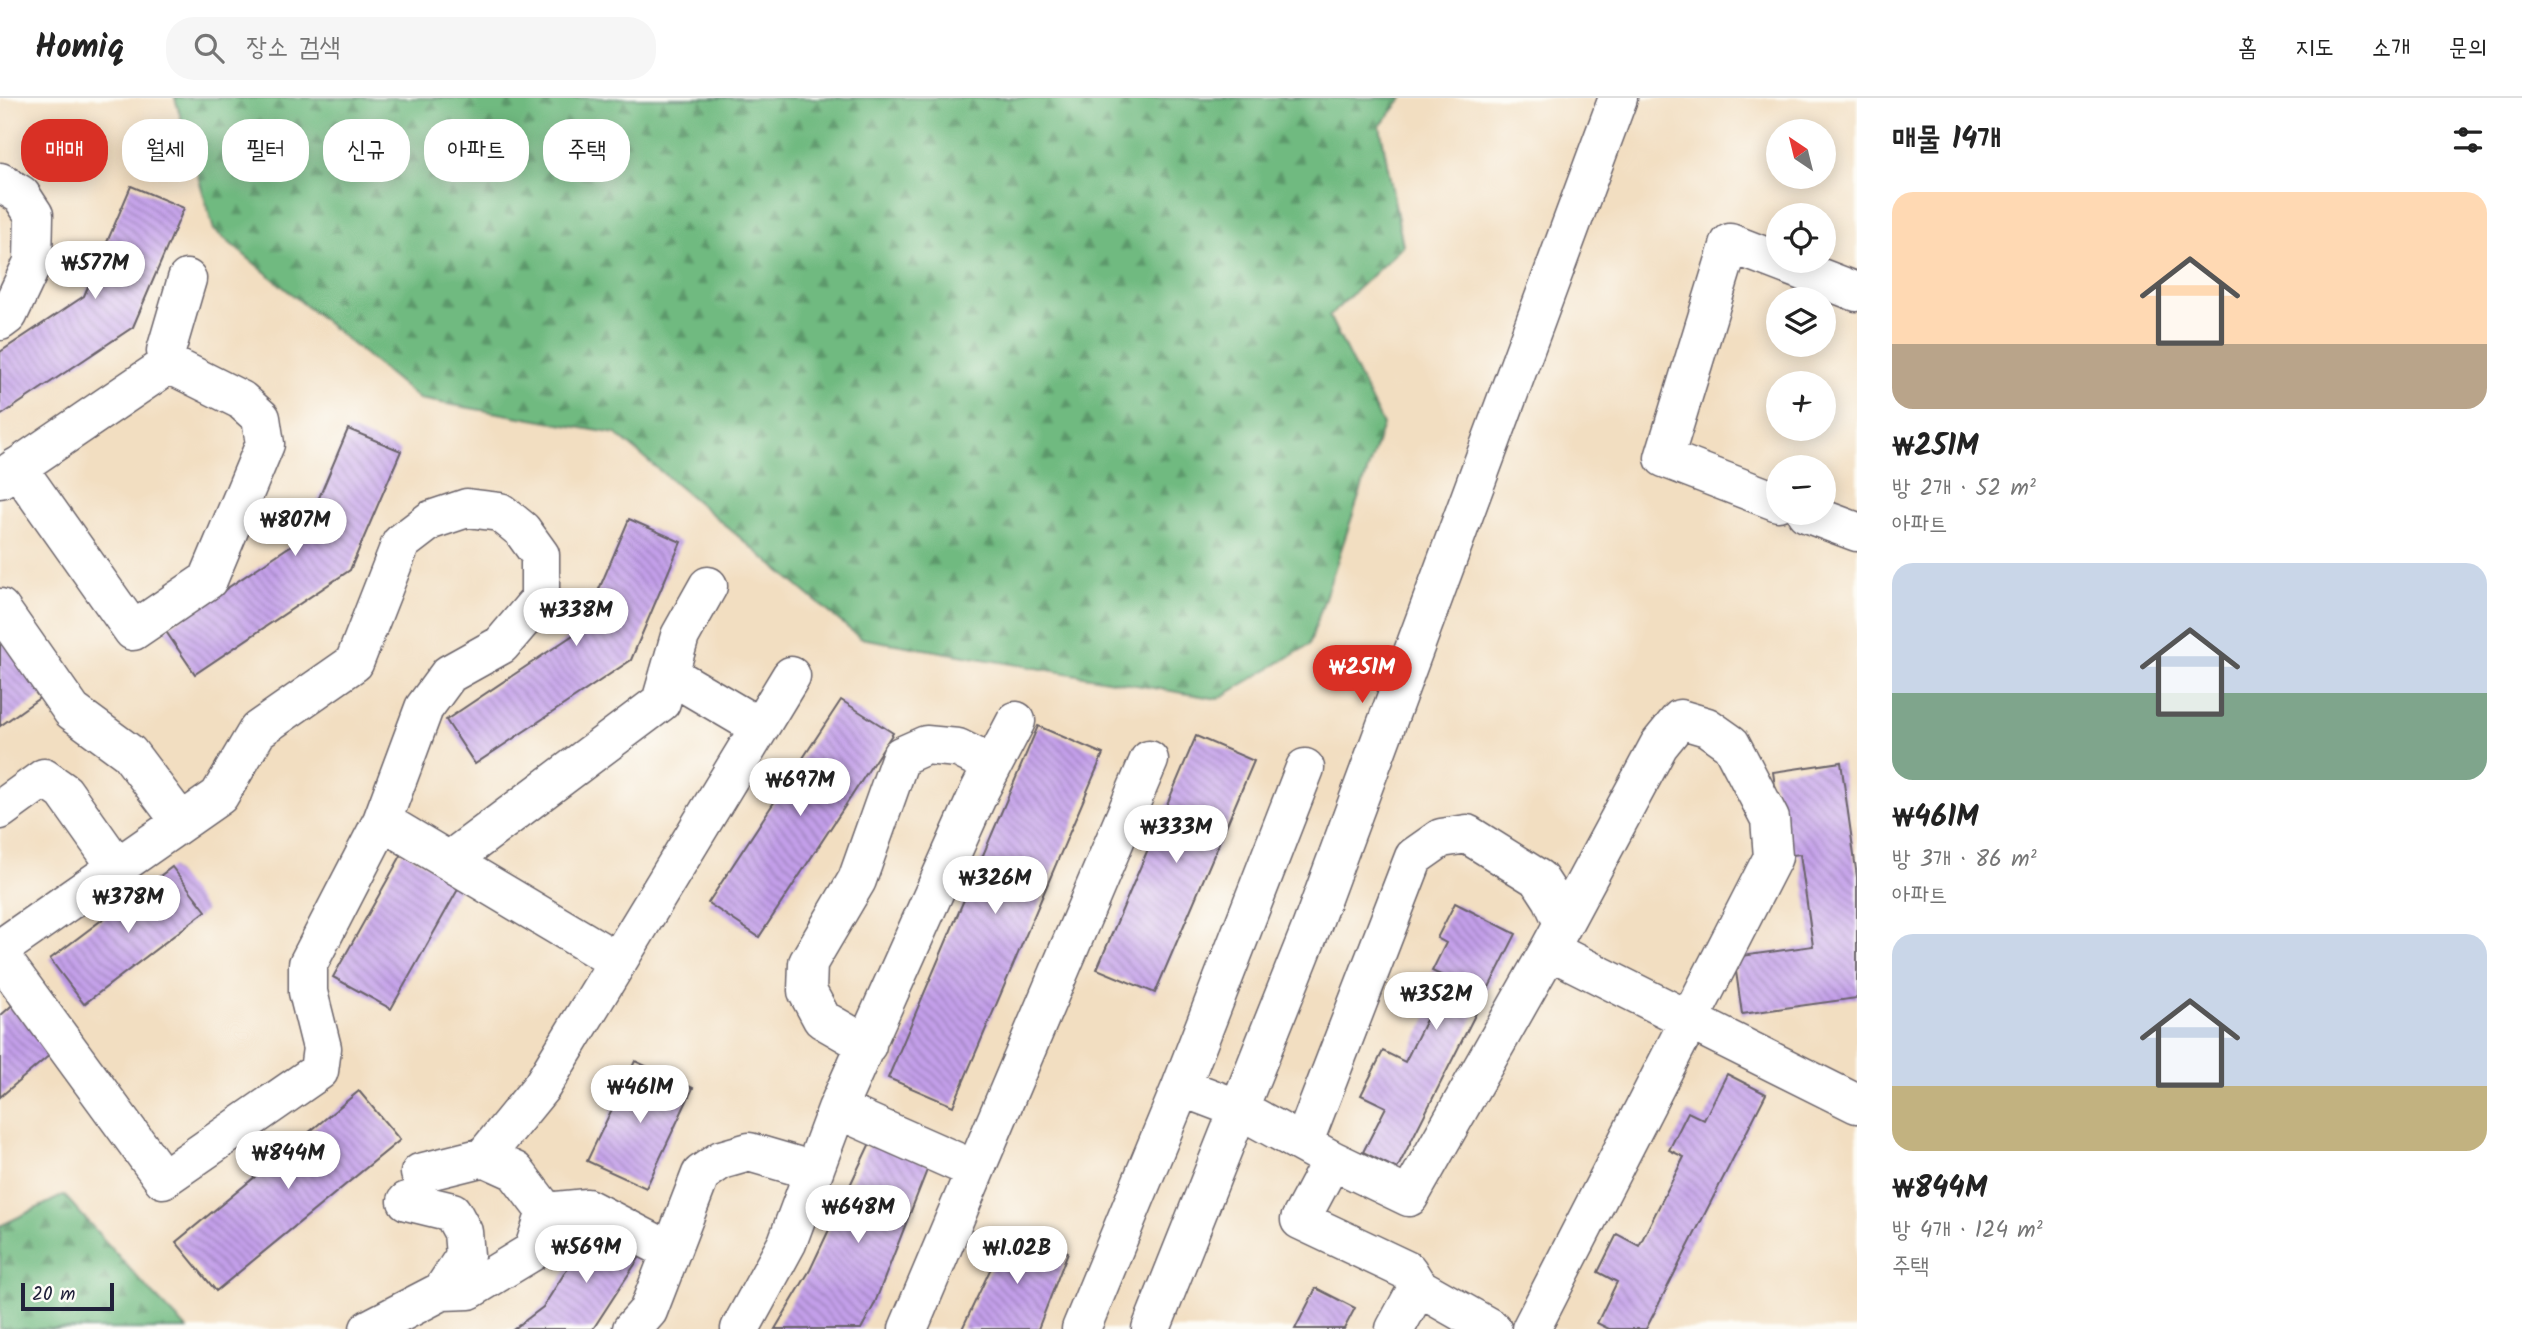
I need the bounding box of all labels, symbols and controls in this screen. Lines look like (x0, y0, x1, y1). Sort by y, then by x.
search box (166, 17, 656, 80)
text: Homiq (35, 22, 124, 75)
text: 장소 검색 (246, 27, 340, 69)
icon: search (190, 29, 228, 67)
text: 홈 (2238, 29, 2257, 68)
text: 지도 (2295, 29, 2334, 68)
text: 소개 (2372, 29, 2410, 68)
text: 문의 (2448, 29, 2487, 68)
text: 매물 14개 (1892, 116, 2001, 164)
chip: 매매 (21, 119, 108, 182)
chip: 월세 (122, 119, 208, 182)
chip: 필터 (222, 119, 309, 182)
chip: 신규 (323, 119, 410, 182)
chip: 아파트 (424, 119, 529, 182)
chip: 주택 (543, 119, 630, 182)
north arrow (1766, 119, 1836, 189)
map controls (1766, 119, 1836, 525)
icon: filters (2449, 121, 2487, 159)
button: locate (1766, 203, 1836, 273)
icon: home (2127, 238, 2253, 364)
pin: ₩577M (46, 242, 144, 301)
text: ₩577M (61, 246, 129, 282)
button: layers (1766, 287, 1836, 357)
button: + (1766, 371, 1836, 441)
text: ₩251M (1892, 423, 1979, 471)
button: − (1766, 455, 1836, 525)
text: 방 2개 · 52 m² (1892, 471, 2036, 507)
pin: ₩807M (246, 498, 344, 558)
text: ₩807M (260, 503, 330, 539)
text: 아파트 (1892, 507, 1948, 543)
pin: ₩338M (527, 588, 625, 648)
text: ₩338M (539, 593, 613, 629)
icon: home (2127, 609, 2253, 735)
pin: ₩251M (1313, 646, 1411, 705)
text: ₩251M (1329, 650, 1395, 686)
pin: ₩697M (751, 758, 849, 818)
text: ₩697M (765, 763, 835, 799)
text: ₩461M (1892, 794, 1979, 842)
pin: ₩333M (1127, 806, 1225, 865)
text: ₩333M (1140, 810, 1212, 846)
text: 방 3개 · 86 m² (1892, 842, 2037, 878)
pin: ₩326M (946, 856, 1044, 916)
text: ₩326M (959, 861, 1031, 897)
pin: ₩378M (79, 876, 177, 935)
text: 아파트 (1892, 878, 1948, 914)
text: ₩378M (92, 880, 164, 916)
pin: ₩352M (1387, 972, 1485, 1032)
text: ₩352M (1400, 977, 1472, 1013)
icon: home (2127, 980, 2253, 1106)
pin: ₩461M (591, 1066, 689, 1125)
text: ₩461M (607, 1070, 673, 1106)
pin: ₩844M (239, 1132, 337, 1191)
text: ₩844M (251, 1136, 325, 1172)
text: ₩844M (1892, 1165, 1987, 1213)
pin: ₩648M (809, 1186, 907, 1245)
text: ₩648M (821, 1190, 895, 1226)
text: 방 4개 · 124 m² (1892, 1213, 2043, 1249)
pin: ₩569M (537, 1226, 635, 1285)
pin: ₩1.02B (960, 1226, 1074, 1286)
text: ₩569M (551, 1230, 621, 1266)
text: ₩1.02B (982, 1231, 1052, 1267)
text: 주택 (1892, 1249, 1929, 1285)
scale bar (21, 1280, 114, 1312)
text: 20 m (32, 1280, 75, 1310)

